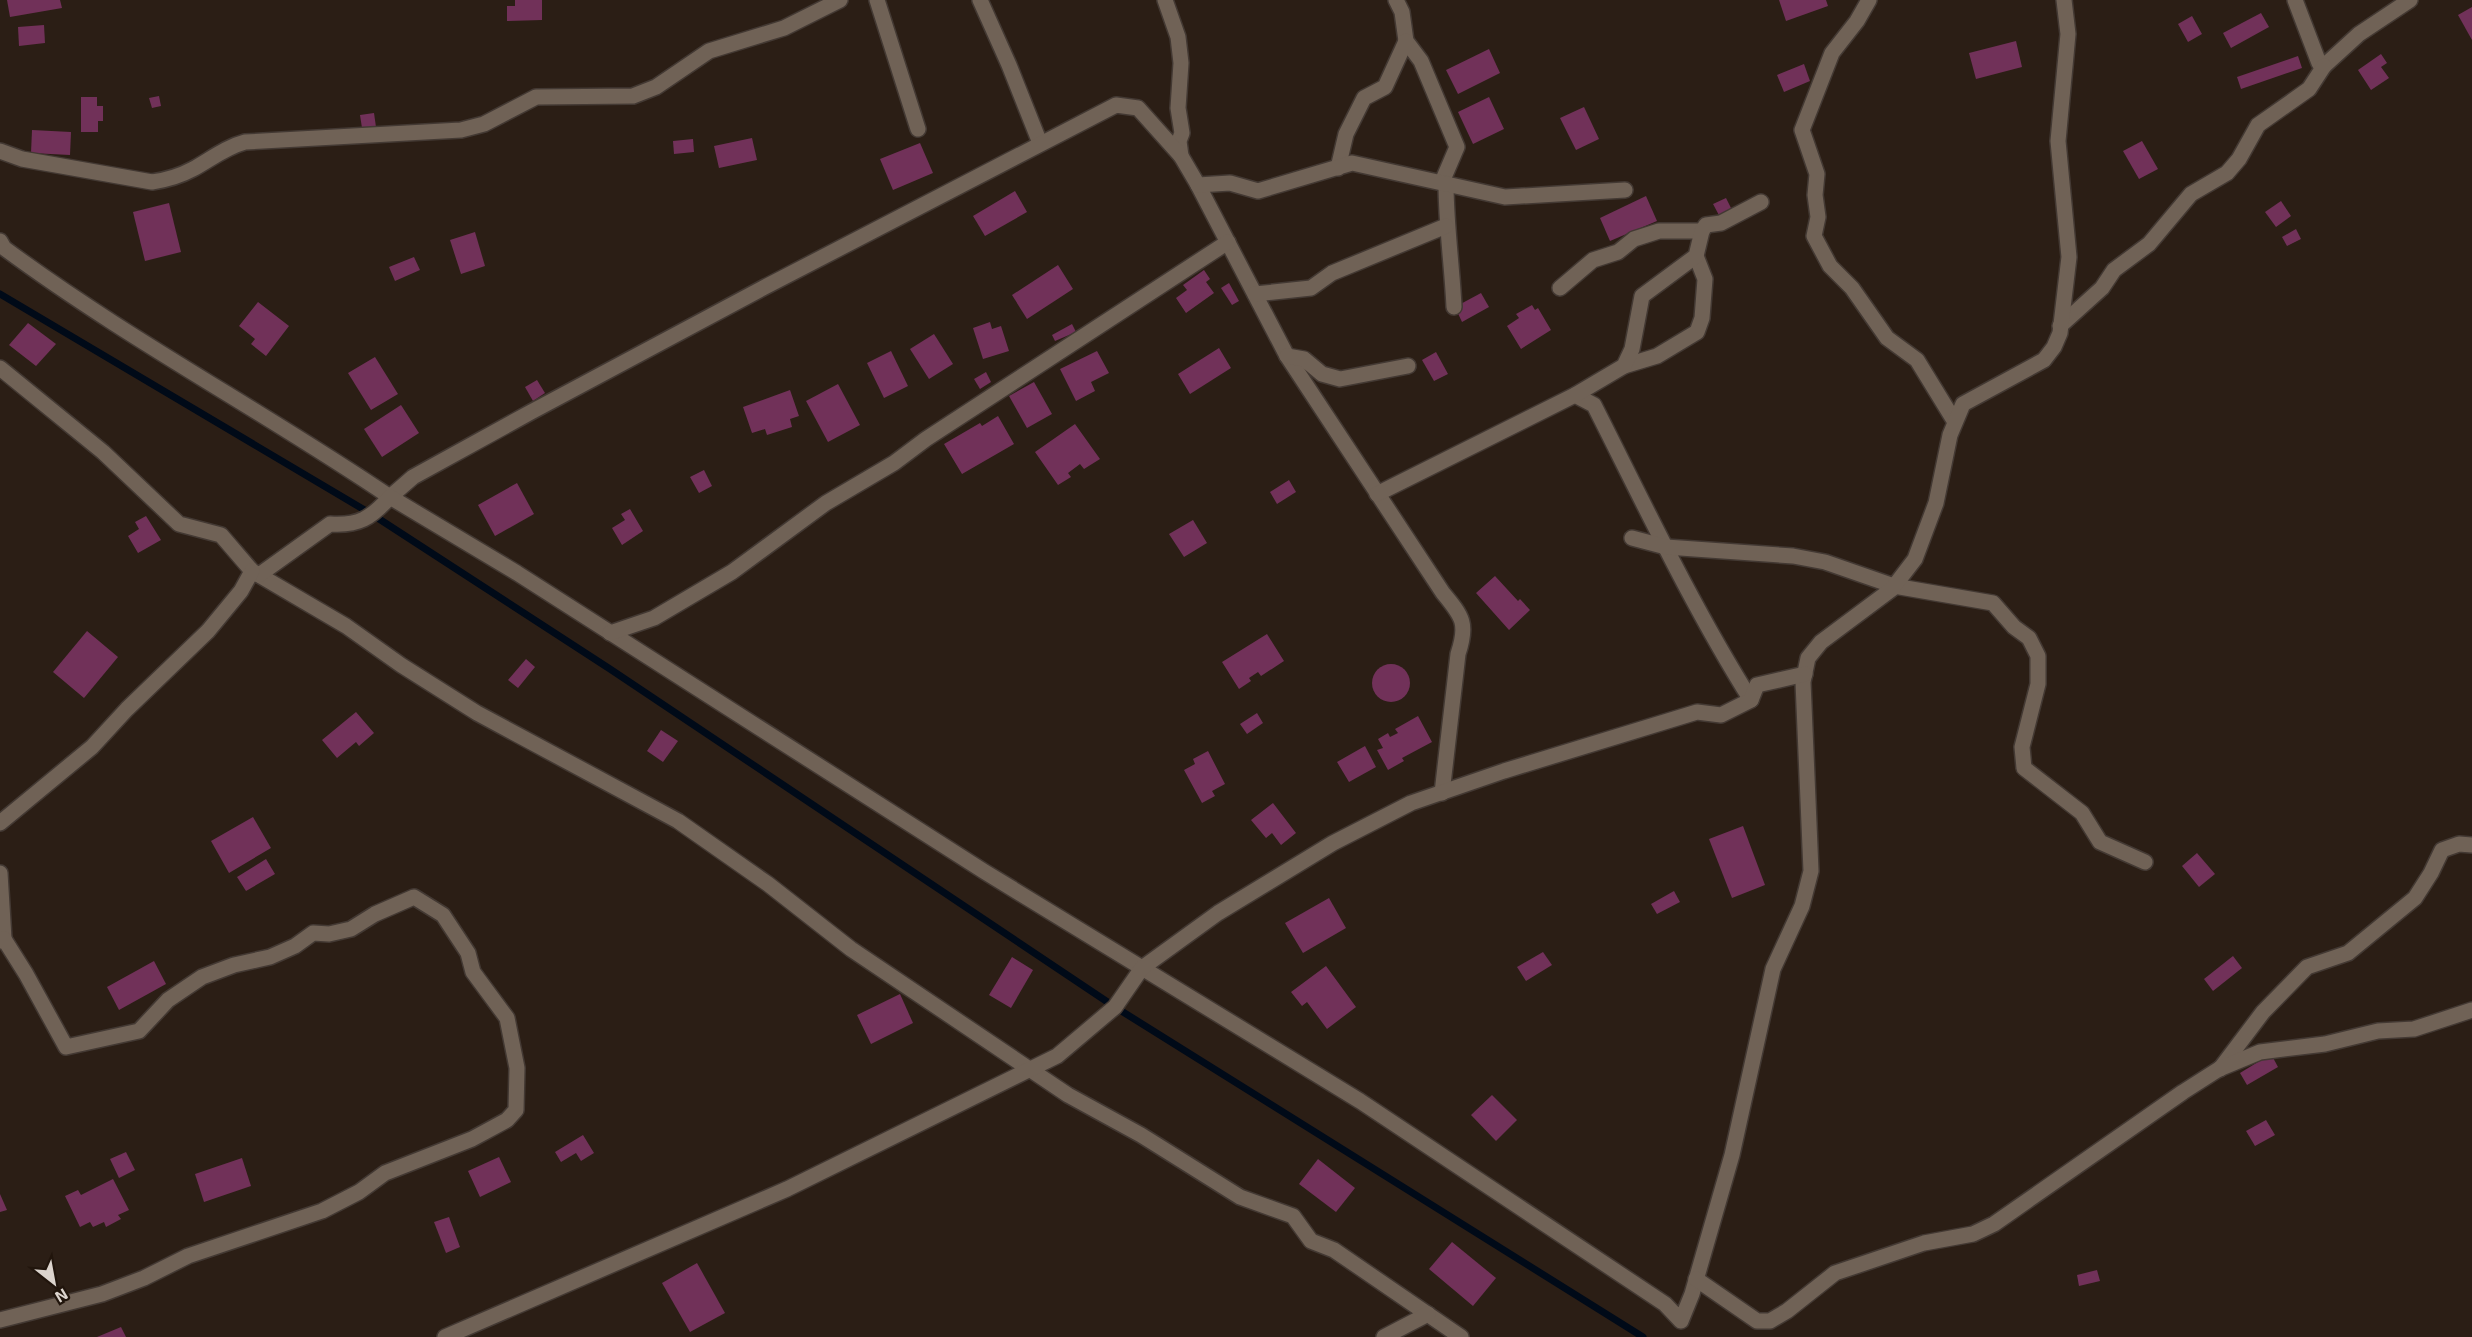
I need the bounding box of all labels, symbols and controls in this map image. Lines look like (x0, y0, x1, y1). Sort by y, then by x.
north arrow (24, 1253, 84, 1313)
text: N (52, 1285, 72, 1307)

